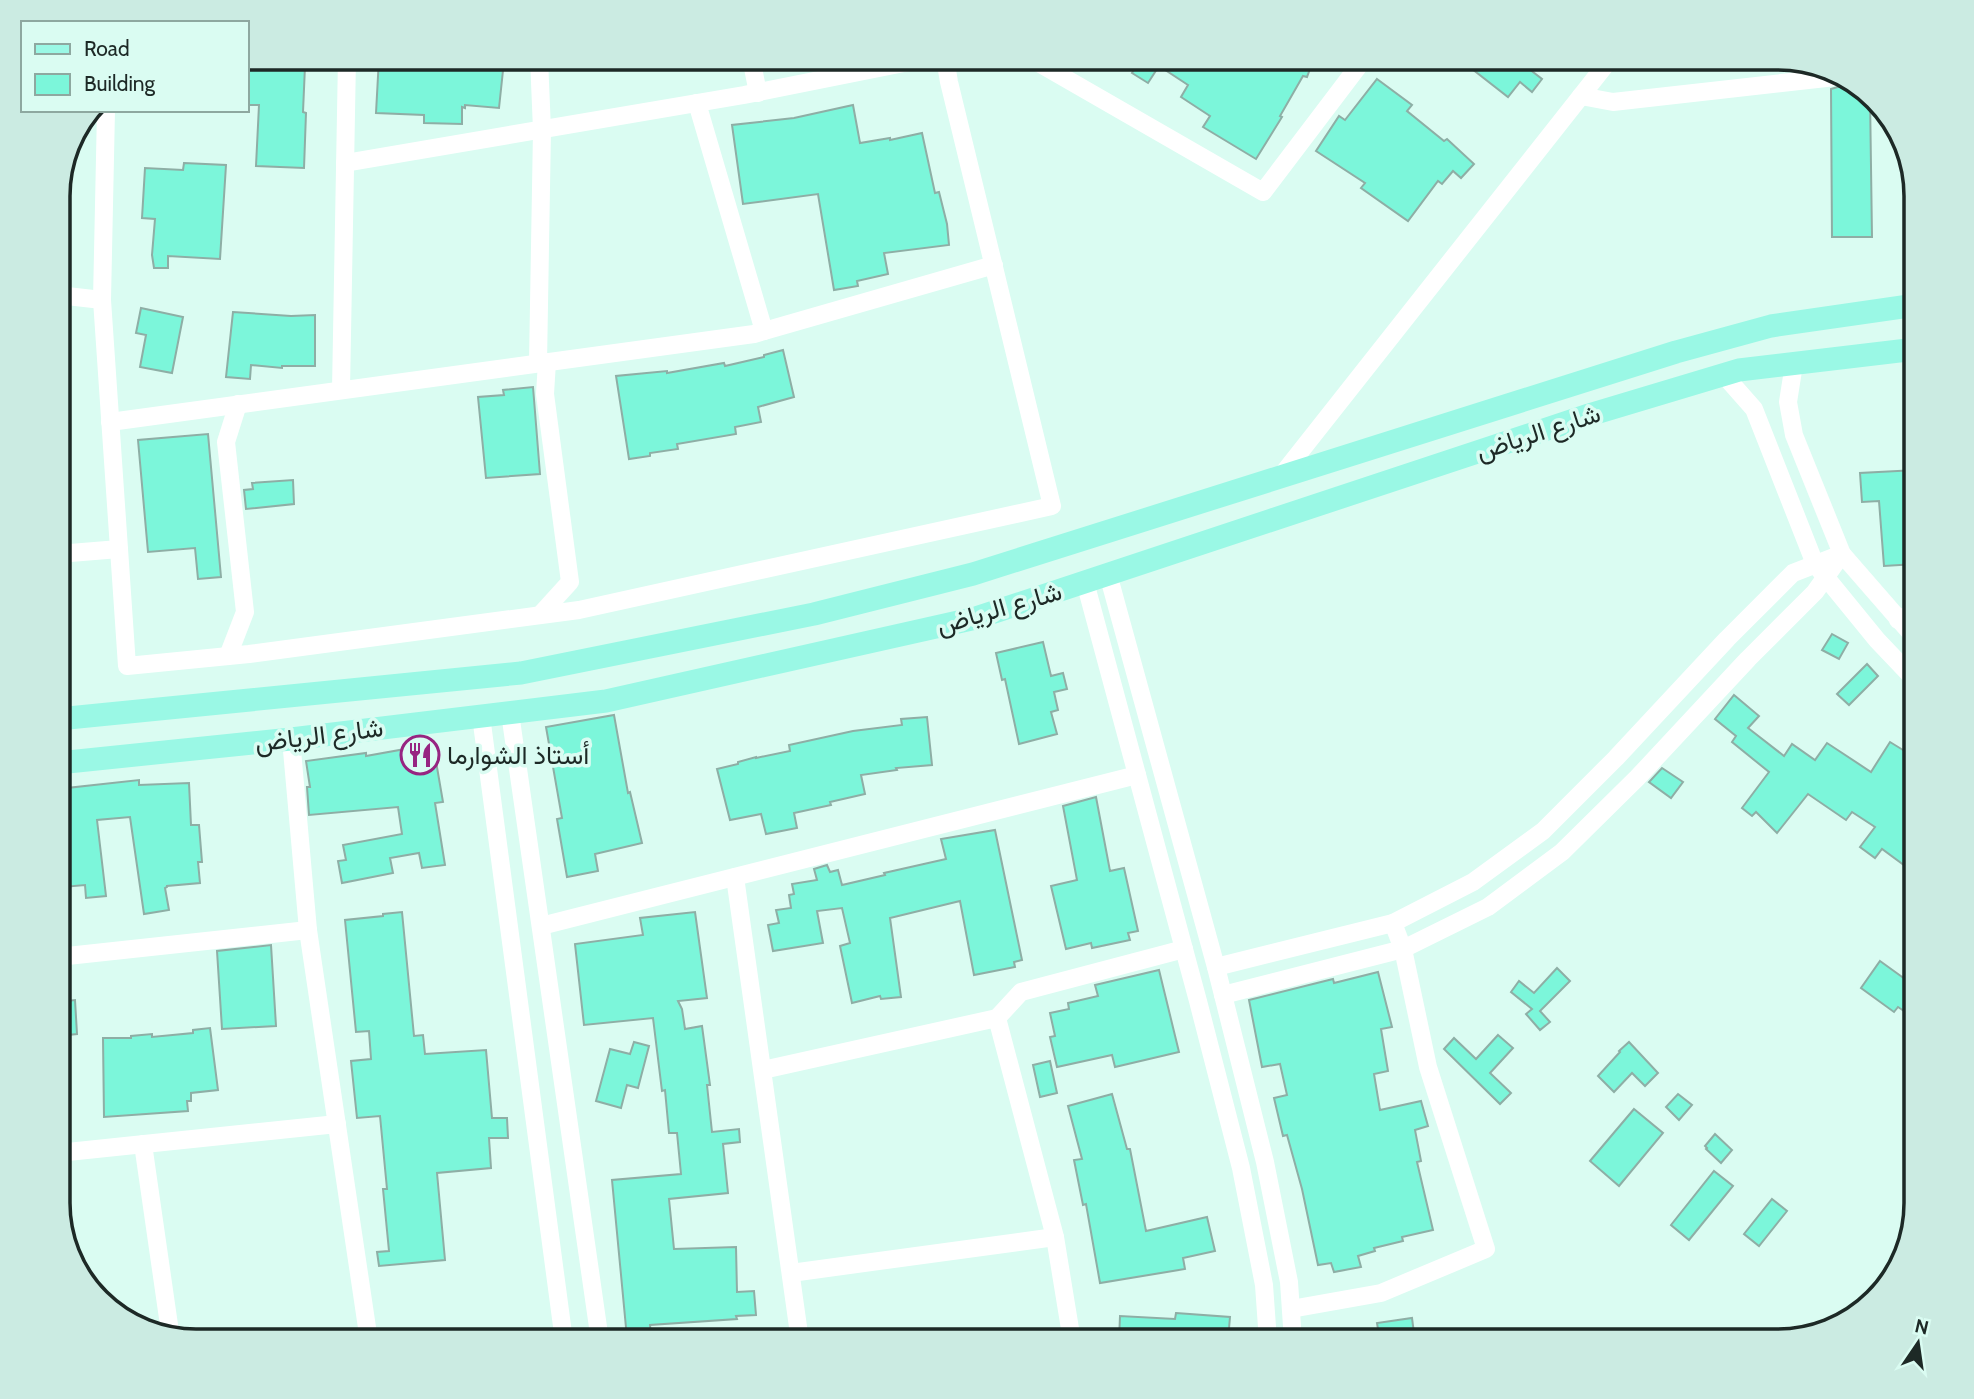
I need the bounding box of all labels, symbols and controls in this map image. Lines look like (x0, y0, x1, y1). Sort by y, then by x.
legend (21, 21, 248, 112)
text: Road (84, 36, 130, 61)
text: Building (84, 71, 156, 96)
street label: شارع الرياض (1472, 397, 1605, 469)
street label: شارع الرياض (933, 575, 1066, 643)
street label: شارع الرياض (253, 711, 385, 761)
restaurant icon: أستاذ الشوارما (399, 734, 441, 776)
place label: أستاذ الشوارما (447, 739, 589, 771)
north arrow (1883, 1308, 1953, 1378)
text: N (1913, 1314, 1931, 1340)

